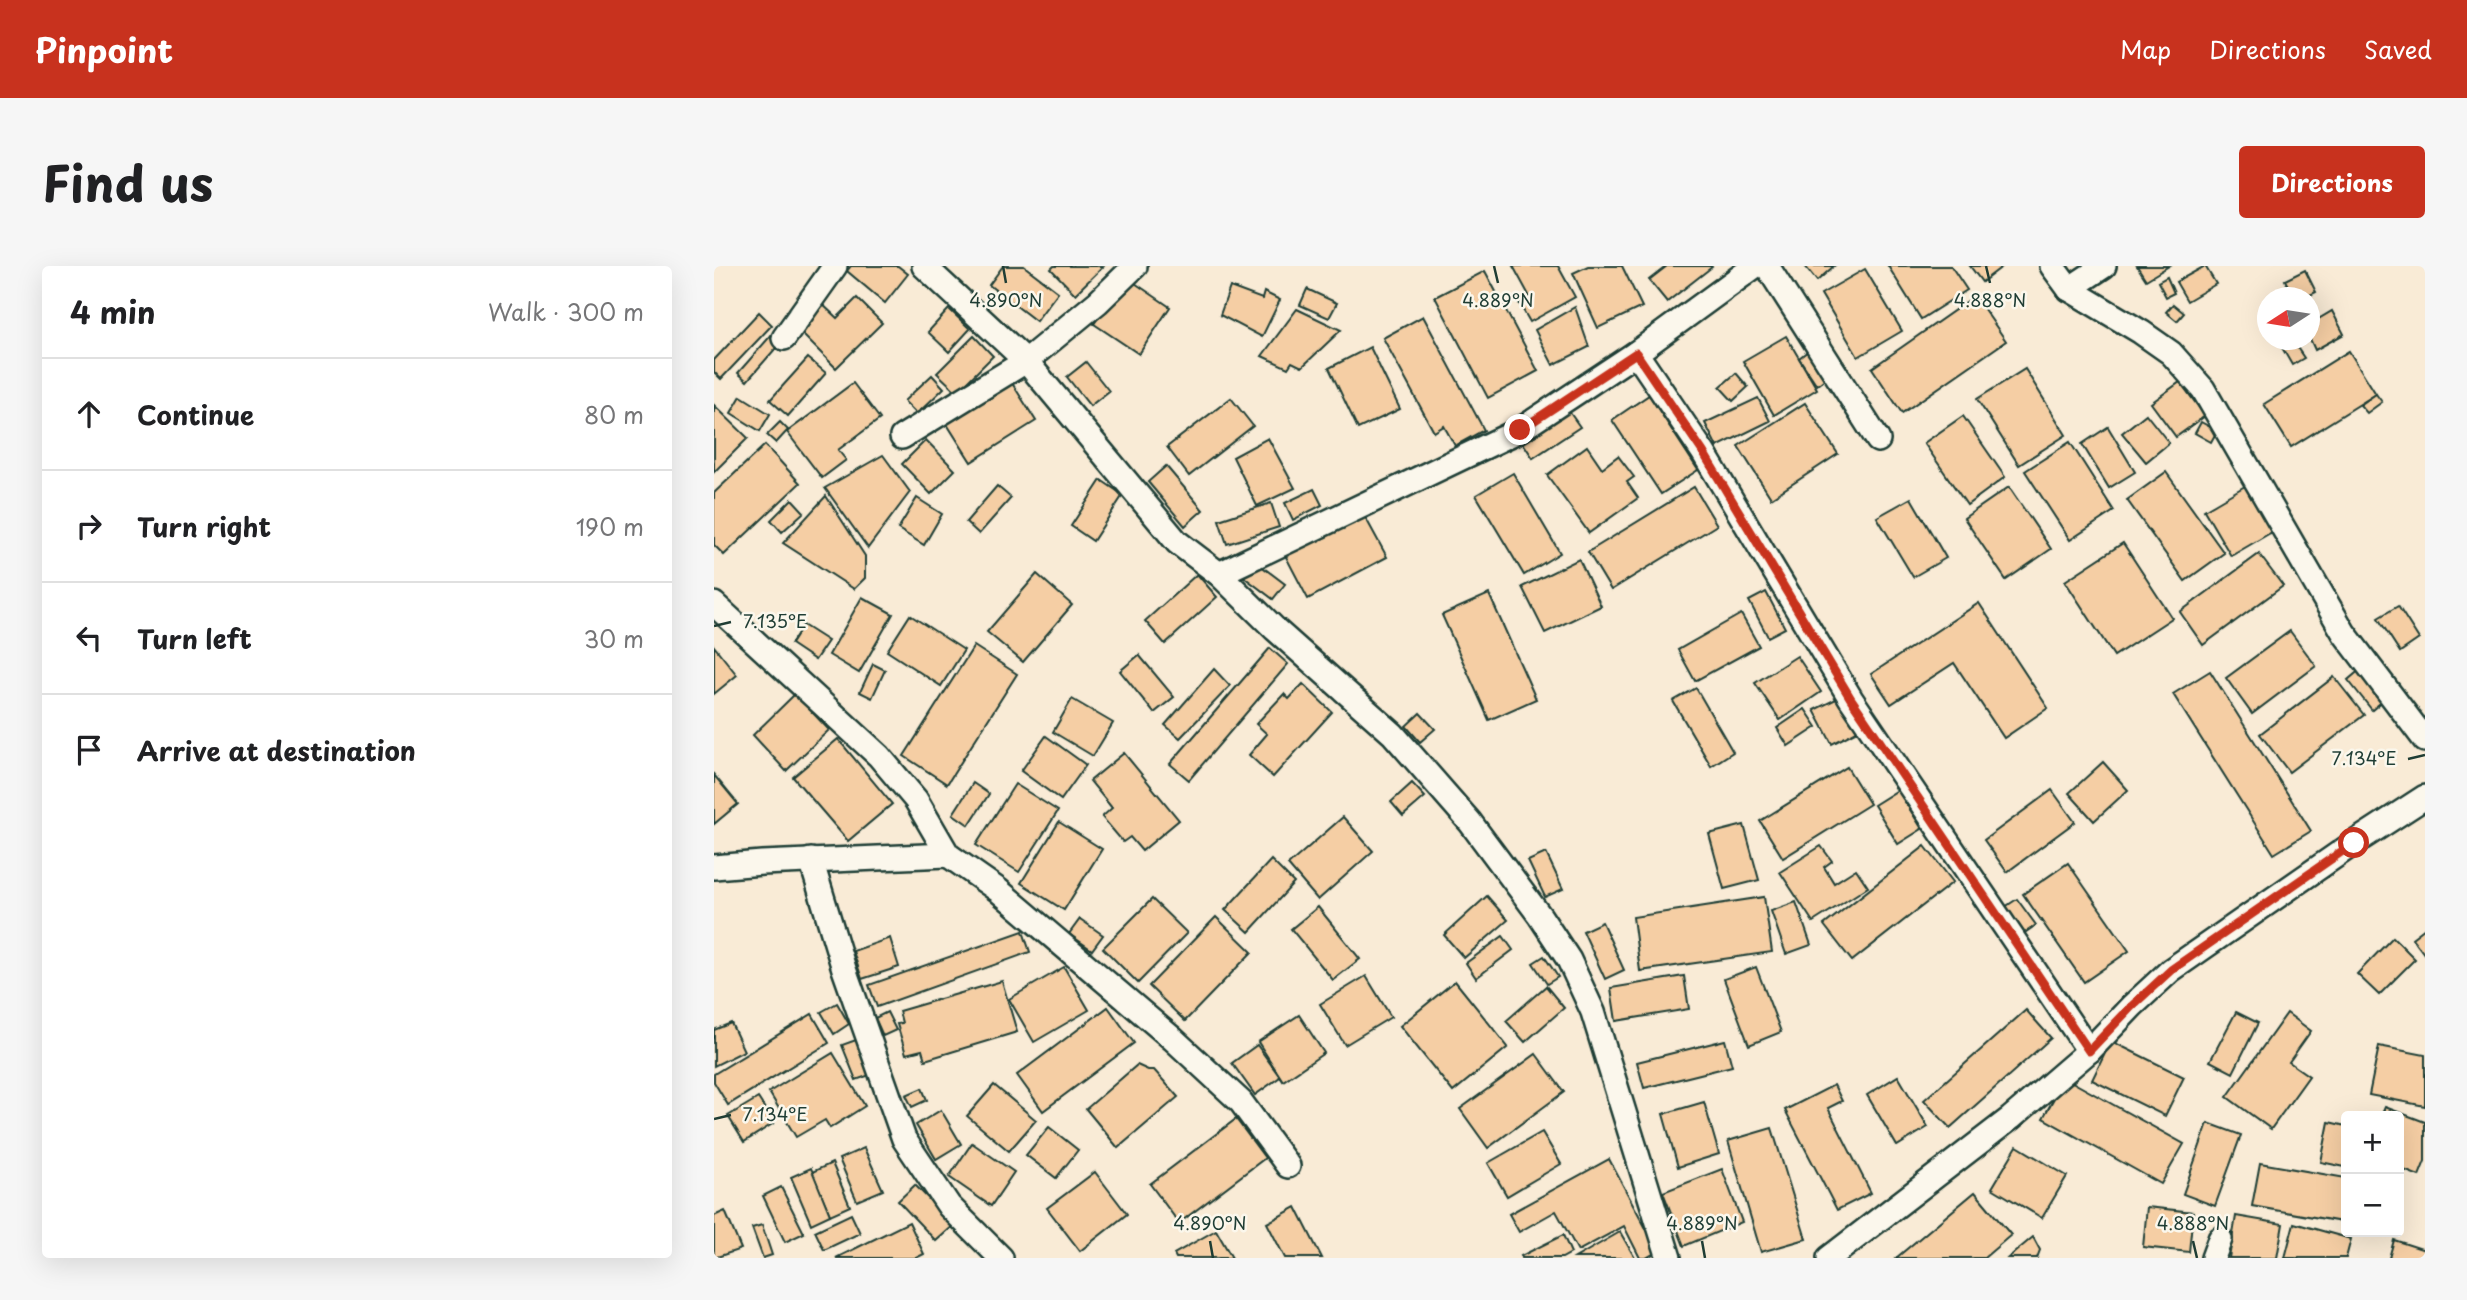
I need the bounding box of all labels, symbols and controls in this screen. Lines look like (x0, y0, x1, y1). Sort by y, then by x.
text: Pinpoint (35, 24, 173, 74)
text: Map (2120, 31, 2171, 67)
text: Directions (2209, 31, 2326, 67)
text: Saved (2364, 31, 2432, 67)
text: Find us (42, 145, 213, 219)
button: Directions (2239, 146, 2425, 218)
text: 4.890°N (969, 286, 1043, 313)
text: 4.889°N (1462, 286, 1534, 313)
text: 4.888°N (1954, 286, 2026, 313)
north arrow (2257, 287, 2320, 350)
text: 4 min (70, 289, 156, 334)
text: Walk · 300 m (488, 294, 644, 329)
icon: ahead (70, 395, 108, 433)
text: Continue (137, 395, 254, 434)
text: 80 m (584, 397, 644, 432)
route end (1504, 414, 1535, 445)
icon: right (70, 507, 108, 545)
text: Turn right (137, 507, 271, 546)
text: 190 m (576, 509, 644, 544)
text: 7.135°E (743, 607, 807, 634)
icon: left (70, 619, 108, 657)
text: Turn left (137, 619, 252, 658)
text: 30 m (583, 621, 644, 656)
icon: arrive (70, 731, 108, 769)
text: Arrive at destination (137, 731, 416, 770)
text: 7.134°E (2332, 744, 2396, 771)
route start (2338, 827, 2369, 858)
text: 7.134°E (743, 1100, 807, 1127)
map controls (2341, 1111, 2404, 1237)
button: + (2341, 1111, 2404, 1174)
button: − (2341, 1174, 2404, 1237)
text: 4.890°N (1173, 1209, 1247, 1236)
text: 4.889°N (1666, 1209, 1738, 1236)
text: 4.888°N (2157, 1209, 2229, 1236)

